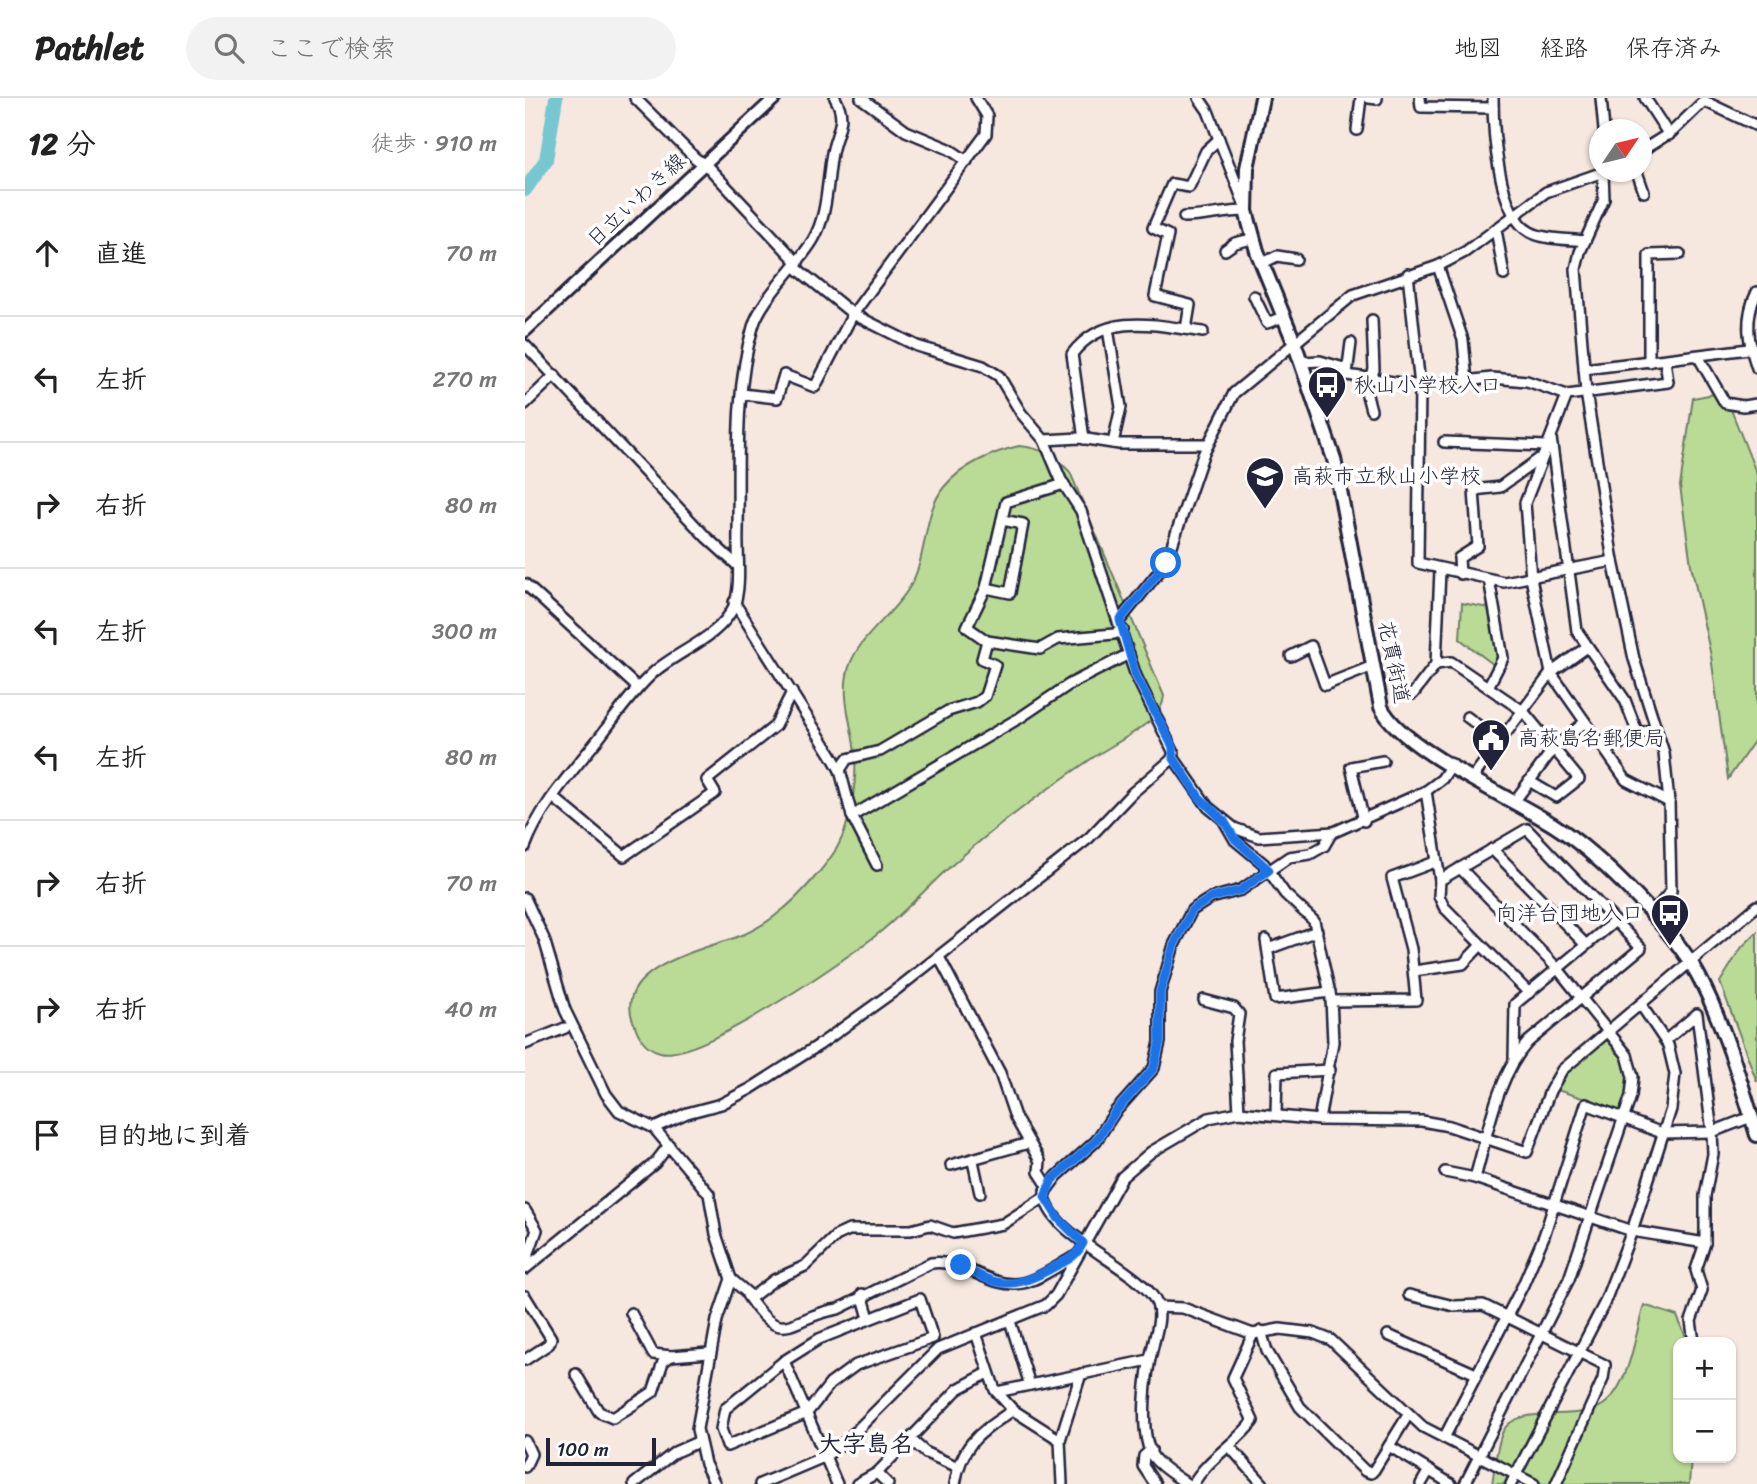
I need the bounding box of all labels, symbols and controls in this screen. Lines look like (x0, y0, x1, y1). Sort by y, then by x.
search box (186, 17, 676, 80)
text: Pathlet (35, 19, 144, 77)
text: ここで検索 (266, 25, 396, 71)
text: 地図 (1454, 27, 1502, 69)
text: 経路 (1540, 27, 1588, 69)
text: 保存済み (1626, 27, 1722, 69)
icon: search (210, 29, 248, 67)
text: 12 分 (28, 117, 96, 171)
north arrow (1589, 119, 1652, 182)
text: 徒歩 · 910 m (371, 123, 497, 164)
street label: 日立いわき線 (577, 143, 695, 257)
text: 直進 (95, 230, 147, 276)
text: 70 m (446, 233, 497, 274)
icon: ahead (28, 234, 66, 272)
text: 左折 (95, 356, 147, 402)
text: 270 m (432, 359, 497, 400)
icon: left (28, 360, 66, 398)
bus stop icon: 秋山小学校入口 (1306, 364, 1348, 419)
place label: 秋山小学校入口 (1354, 366, 1501, 404)
school or university icon: 高萩市立秋山小学校 (1244, 455, 1286, 510)
place label: 高萩市立秋山小学校 (1292, 457, 1481, 495)
text: 右折 (95, 482, 147, 528)
text: 80 m (445, 485, 497, 526)
icon: right (28, 486, 66, 524)
route start (1150, 547, 1181, 578)
text: 左折 (95, 608, 147, 654)
text: 300 m (432, 611, 497, 652)
icon: left (28, 612, 66, 650)
street label: 花貫街道 (1367, 617, 1421, 707)
public building icon: 高萩島名郵便局 (1470, 717, 1512, 772)
place label: 高萩島名郵便局 (1518, 719, 1665, 757)
text: 左折 (95, 734, 147, 780)
text: 80 m (445, 737, 497, 778)
icon: left (28, 738, 66, 776)
text: 右折 (95, 860, 147, 906)
text: 70 m (446, 863, 497, 904)
icon: right (28, 864, 66, 902)
bus stop icon: 向洋台団地入口 (1649, 892, 1691, 947)
place label: 向洋台団地入口 (1496, 894, 1643, 932)
text: 右折 (95, 986, 147, 1032)
text: 40 m (444, 989, 497, 1030)
icon: right (28, 990, 66, 1028)
text: 目的地に到着 (95, 1112, 251, 1158)
icon: arrive (28, 1116, 66, 1154)
route end (945, 1249, 976, 1280)
map controls (1673, 1337, 1736, 1463)
button: + (1673, 1337, 1736, 1400)
button: − (1673, 1400, 1736, 1463)
district label: 大字島名 (818, 1423, 914, 1465)
text: 100 m (557, 1433, 609, 1466)
scale bar (546, 1435, 656, 1467)

